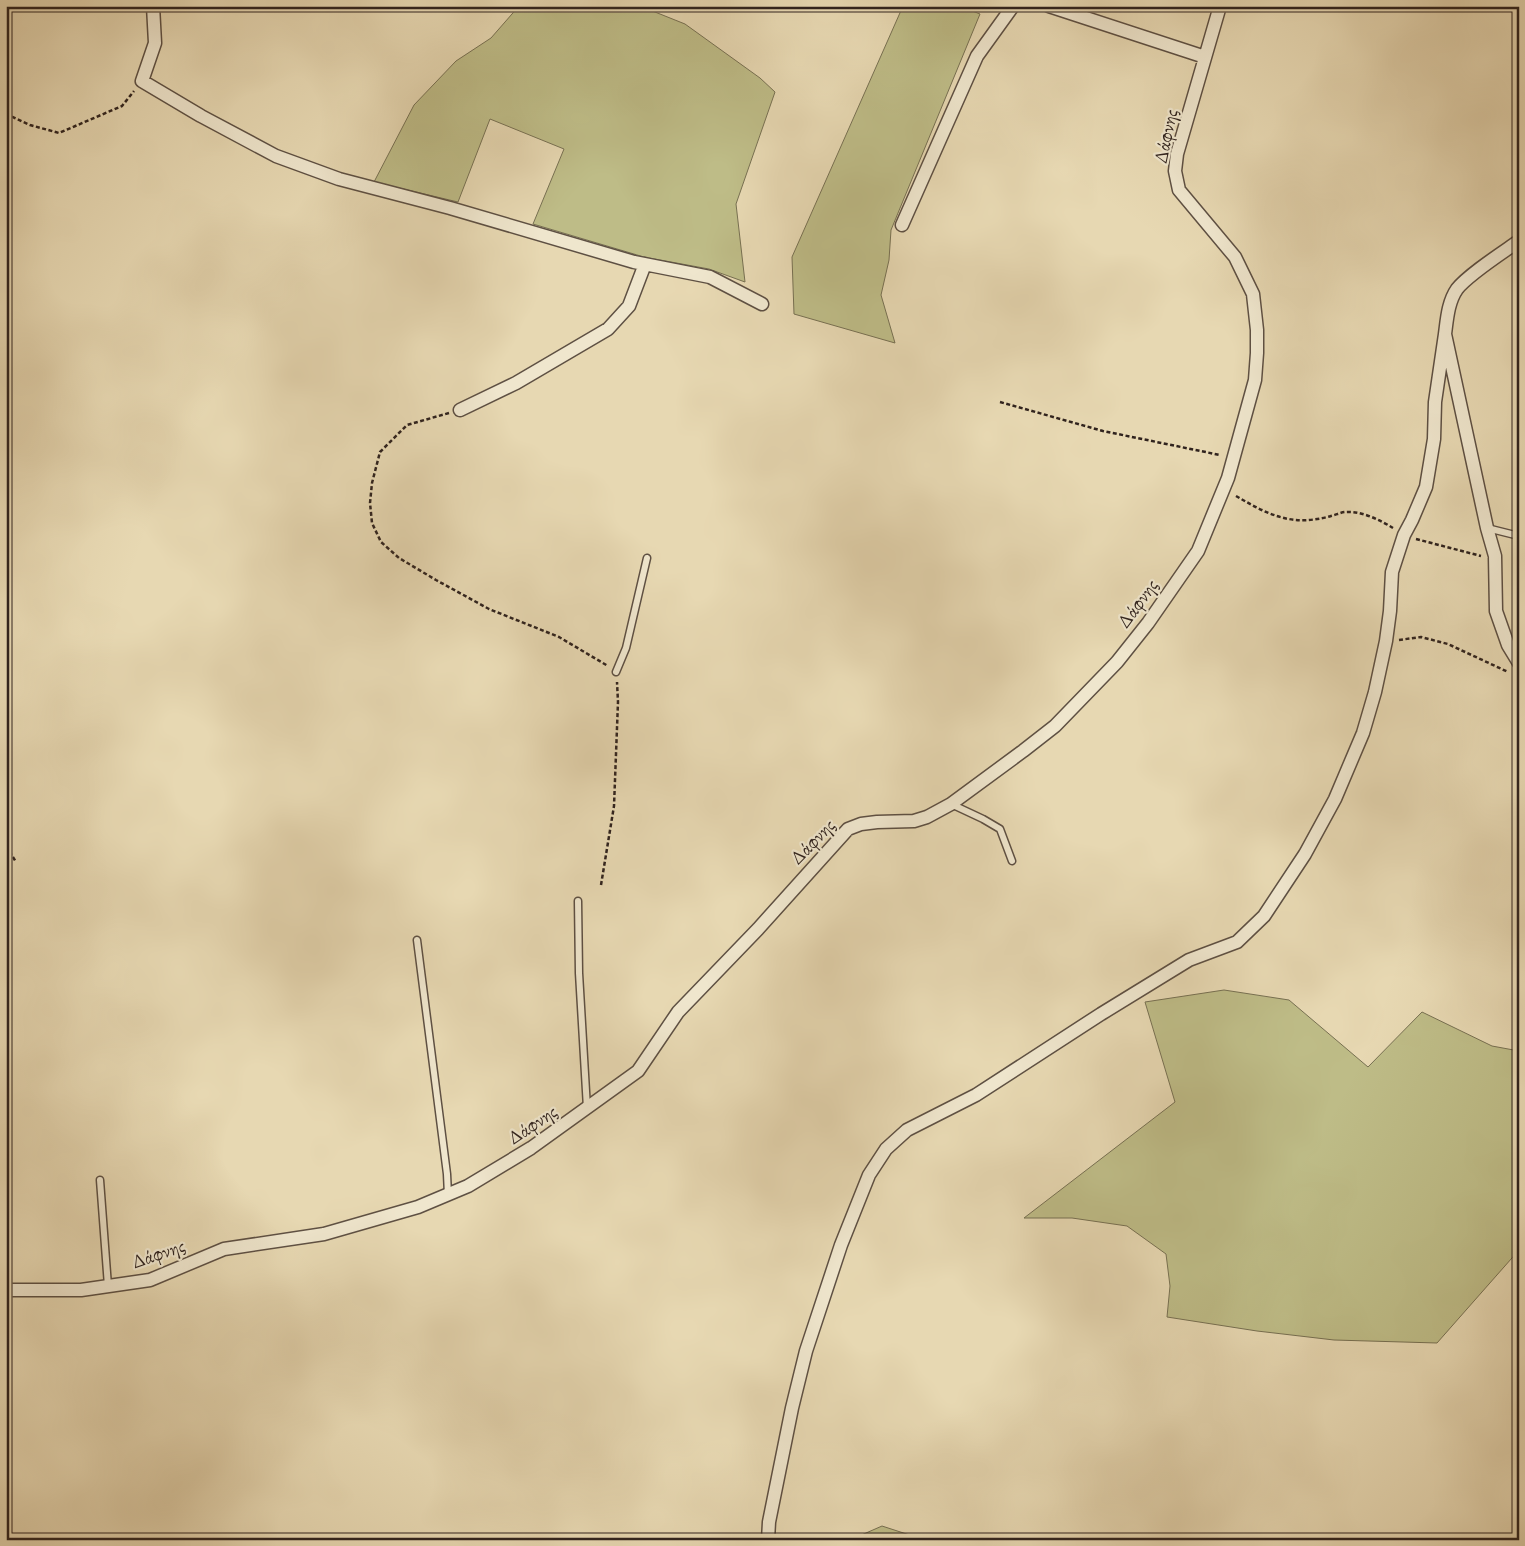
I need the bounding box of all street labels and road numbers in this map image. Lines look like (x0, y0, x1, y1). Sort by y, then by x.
street label: Δάφνης (1148, 107, 1183, 165)
street label: Δάφνης (1111, 574, 1164, 633)
street label: Δάφνης (784, 813, 840, 870)
street label: Δάφνης (503, 1099, 562, 1150)
street label: Δάφνης (128, 1233, 188, 1274)

